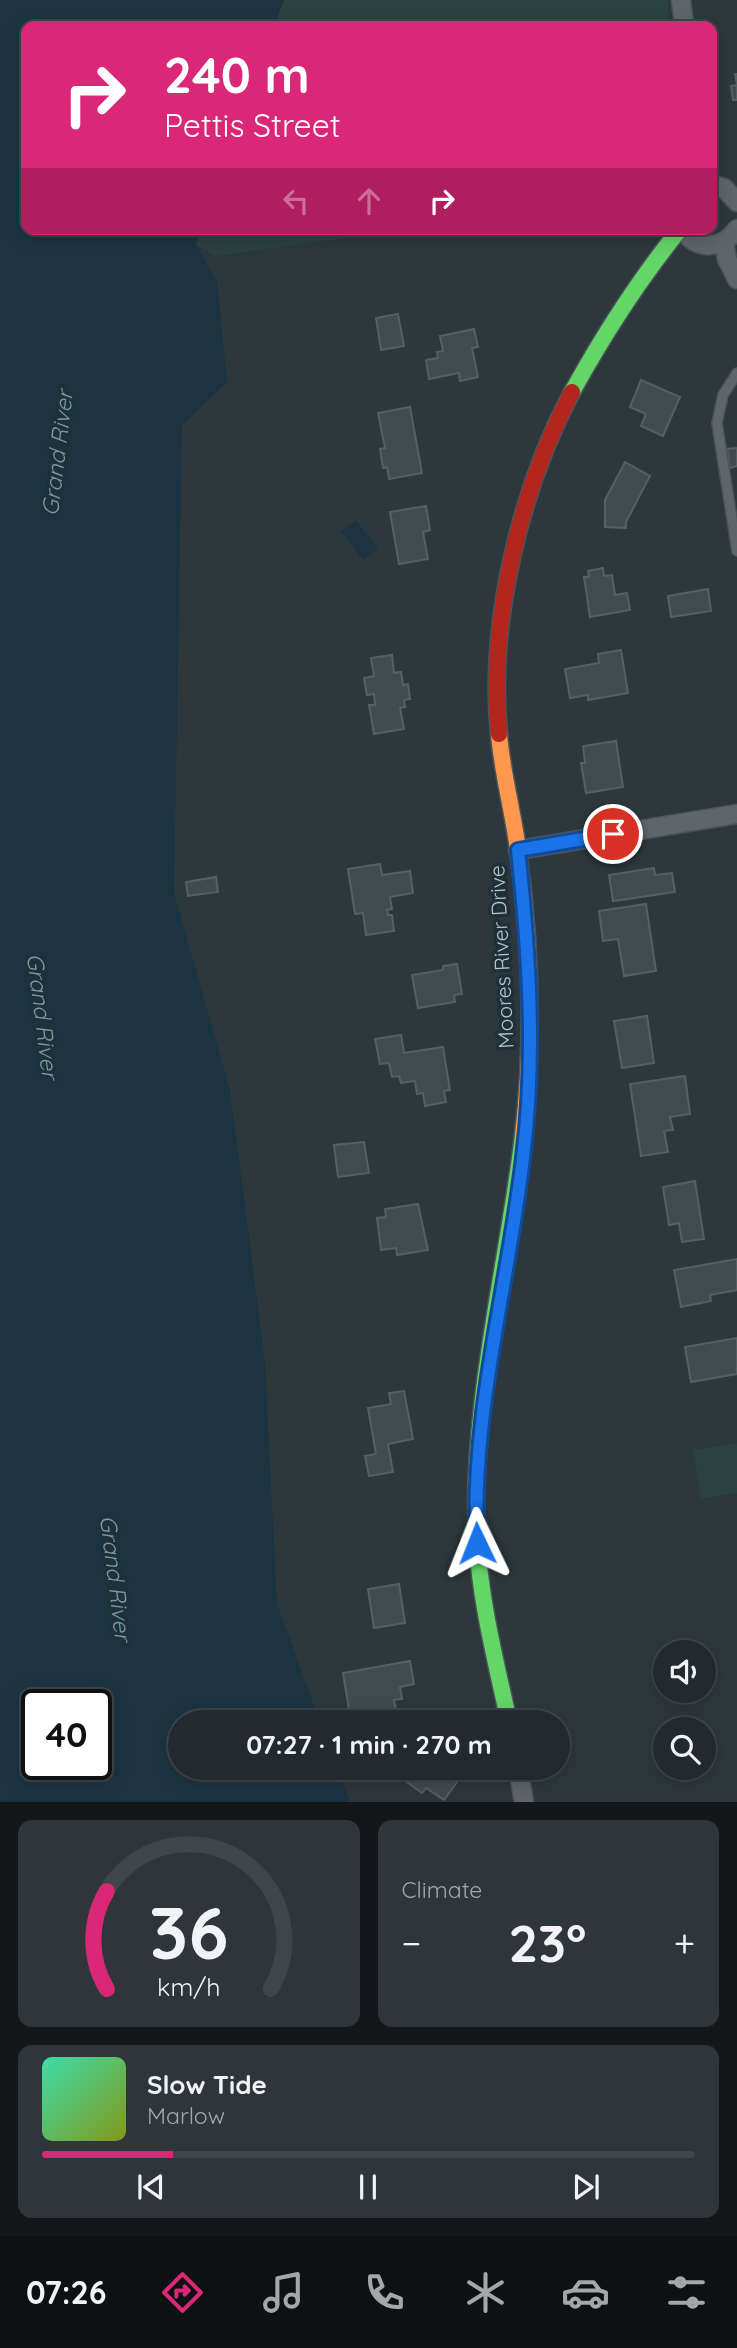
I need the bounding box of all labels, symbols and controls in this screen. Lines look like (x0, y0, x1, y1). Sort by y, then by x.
text: 240 m (164, 44, 310, 105)
icon: right (49, 49, 140, 140)
text: Pettis Street (164, 105, 341, 145)
icon: left (277, 182, 315, 220)
icon: ahead (350, 182, 388, 220)
icon: right (423, 182, 461, 220)
water label: Grand River (35, 385, 79, 517)
pin (583, 804, 643, 864)
icon: arrive (594, 815, 632, 853)
street label: Moores River Drive (483, 865, 519, 1049)
water label: Grand River (21, 952, 65, 1084)
position arrow (440, 1506, 514, 1580)
water label: Grand River (94, 1514, 138, 1646)
map controls (653, 1640, 716, 1780)
button: sound (653, 1640, 716, 1703)
speed limit sign: 40 (21, 1689, 112, 1780)
button: search (653, 1717, 716, 1780)
text: 07:27 · 1 min · 270 m (246, 1728, 492, 1761)
text: Climate (402, 1875, 482, 1904)
text: 36 (149, 1887, 228, 1978)
text: 23° (508, 1910, 586, 1975)
text: − (402, 1919, 421, 1967)
text: + (674, 1919, 695, 1967)
text: km/h (157, 1971, 220, 2002)
text: Slow Tide (147, 2068, 267, 2101)
text: Marlow (147, 2101, 225, 2130)
icon: previous (132, 2168, 170, 2206)
icon: pause (349, 2168, 387, 2206)
icon: next (567, 2168, 605, 2206)
icon: directions (158, 2268, 207, 2317)
icon: music (259, 2268, 308, 2317)
icon: phone (360, 2268, 409, 2317)
icon: climate (461, 2268, 510, 2317)
icon: car (561, 2268, 610, 2317)
icon: filters (662, 2268, 711, 2317)
text: 07:26 (26, 2272, 106, 2312)

